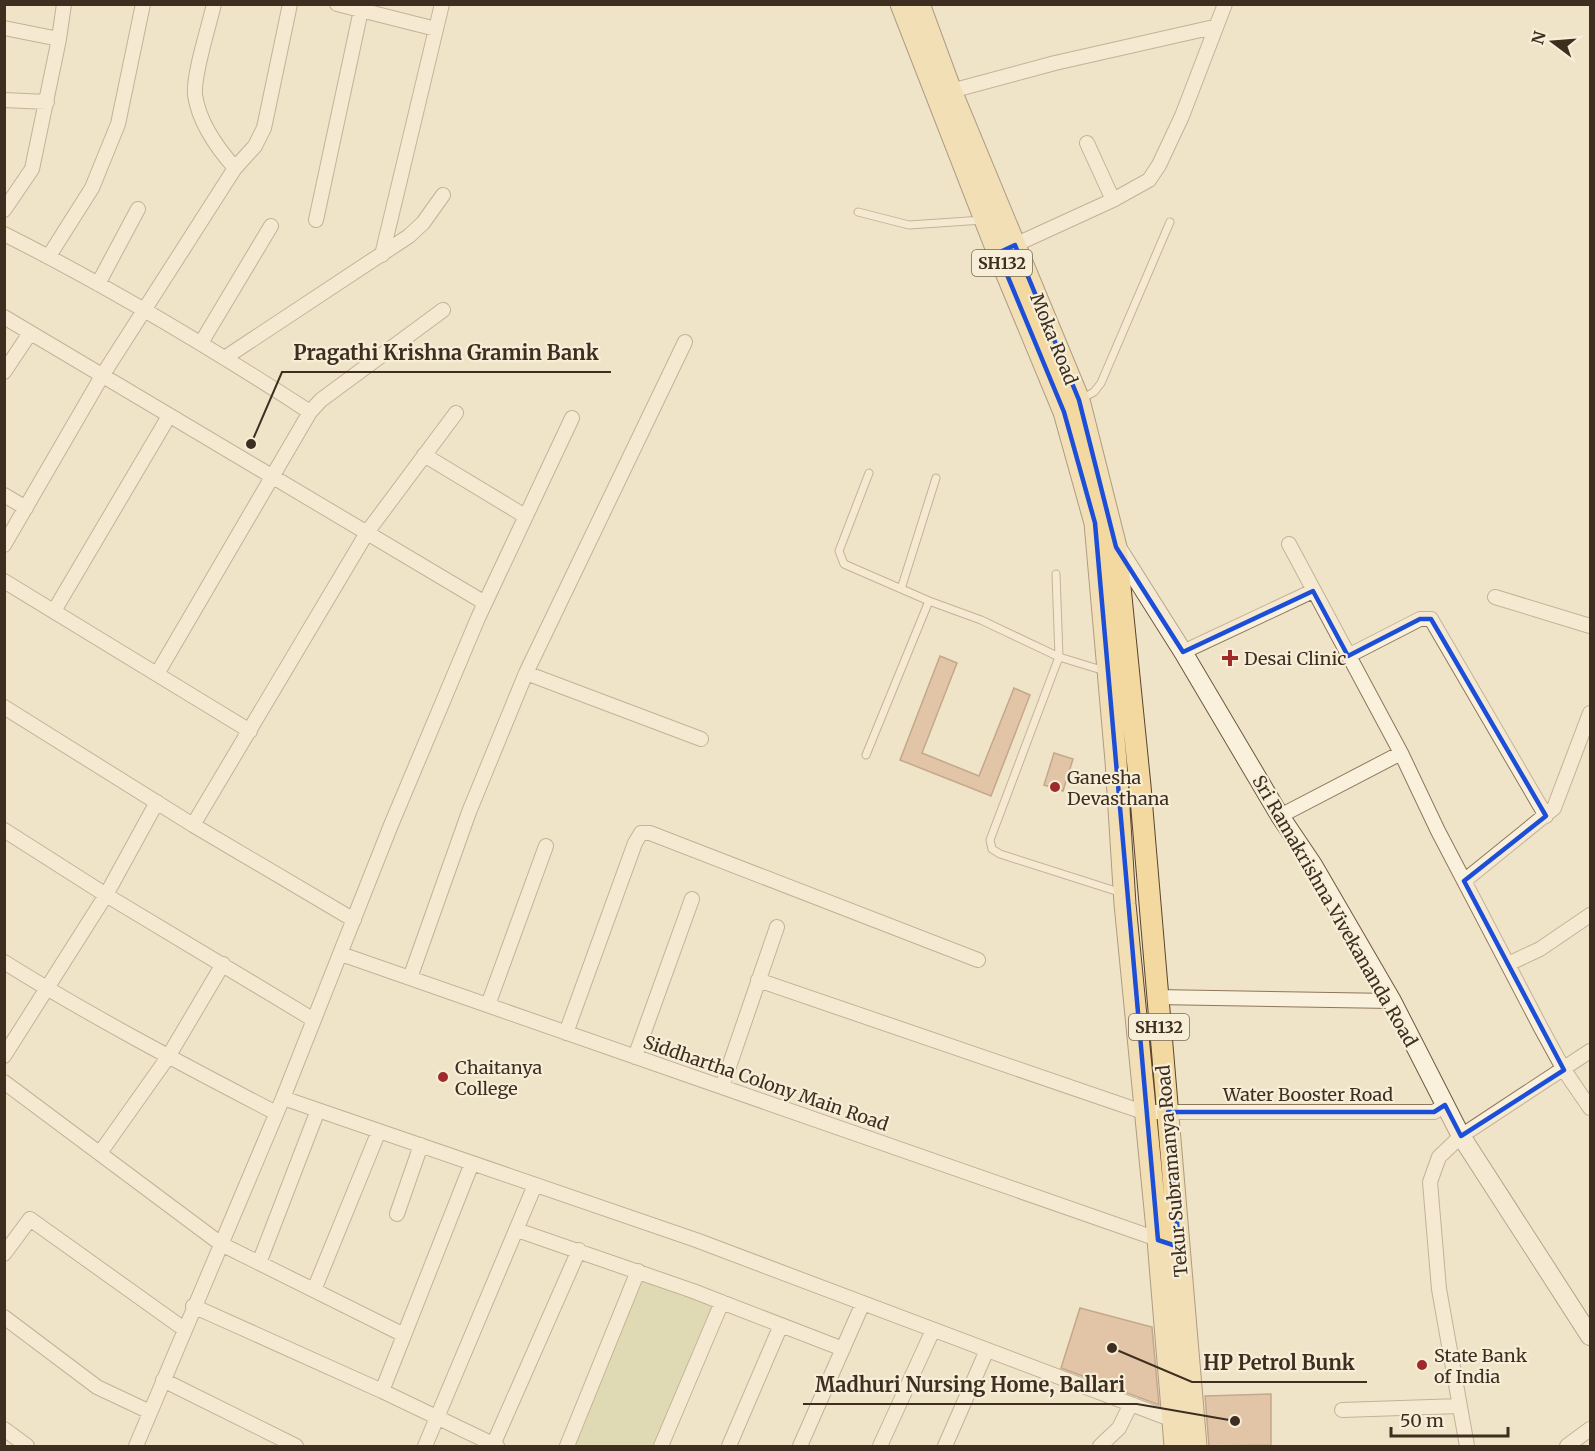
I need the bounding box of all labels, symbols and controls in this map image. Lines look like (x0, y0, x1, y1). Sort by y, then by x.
north arrow (1523, 12, 1583, 72)
text: N (1527, 29, 1550, 47)
road number: SH132 (972, 250, 1032, 276)
street label: Moka Road (1025, 290, 1083, 388)
callout: Pragathi Krishna Gramin Bank (282, 334, 611, 372)
text: Pragathi Krishna Gramin Bank (293, 340, 599, 365)
place label: Desai Clinic (1244, 647, 1346, 670)
marker: Desai Clinic (1221, 649, 1239, 667)
place label: Ganesha Devasthana (1067, 766, 1170, 810)
street label: Sri Ramakrishna Vivekananda Road (1248, 771, 1423, 1051)
marker: Ganesha Devasthana (1048, 780, 1062, 794)
road number: SH132 (1129, 1014, 1189, 1040)
street label: Siddhartha Colony Main Road (640, 1030, 892, 1136)
place label: Chaitanya College (455, 1056, 543, 1100)
street label: Tekur Subramanya Road (1151, 1064, 1193, 1278)
marker: Chaitanya College (436, 1070, 450, 1084)
street label: Water Booster Road (1222, 1083, 1393, 1106)
callout: HP Petrol Bunk (1192, 1344, 1367, 1382)
place label: State Bank of India (1434, 1344, 1528, 1388)
text: HP Petrol Bunk (1203, 1350, 1355, 1375)
marker: State Bank of India (1415, 1358, 1429, 1372)
callout: Madhuri Nursing Home, Ballari (803, 1366, 1137, 1404)
text: Madhuri Nursing Home, Ballari (815, 1372, 1125, 1398)
scale bar (1391, 1400, 1508, 1438)
text: 50 m (1400, 1409, 1444, 1432)

